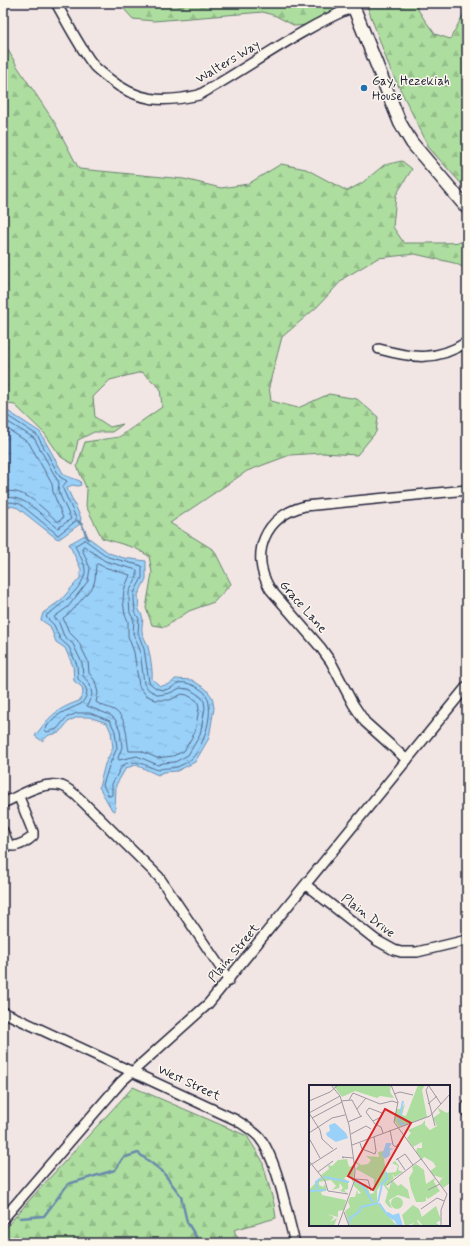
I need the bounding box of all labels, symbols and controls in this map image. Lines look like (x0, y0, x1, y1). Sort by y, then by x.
street label: Walters Way (193, 36, 263, 88)
place label: Gay, Hezekiah House (372, 73, 450, 105)
marker: Gay, Hezekiah House (359, 83, 369, 93)
street label: Grace Lane (275, 577, 331, 637)
street label: Plain Drive (338, 890, 398, 942)
street label: Plain Street (204, 920, 264, 986)
street label: West Street (155, 1061, 223, 1105)
inset map (309, 1085, 450, 1226)

